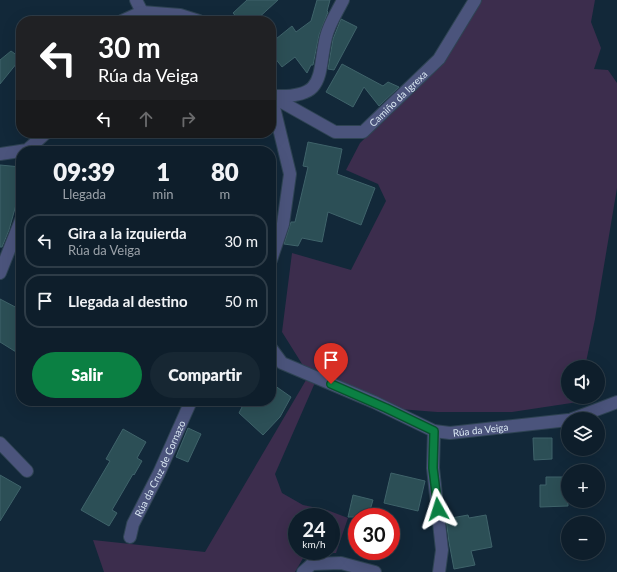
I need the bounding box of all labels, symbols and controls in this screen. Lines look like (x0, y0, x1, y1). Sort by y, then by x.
text: 30 m (98, 30, 161, 64)
icon: left (32, 32, 84, 84)
text: Rúa da Veiga (98, 64, 198, 86)
street label: Camiño da Igrexa (367, 68, 430, 129)
icon: left (93, 108, 115, 130)
icon: ahead (135, 108, 157, 130)
icon: right (177, 108, 199, 130)
text: 09:39 (53, 157, 115, 186)
text: 1 (156, 157, 170, 186)
text: 80 (211, 157, 239, 186)
text: Llegada (62, 186, 106, 202)
text: min (153, 186, 174, 202)
text: m (219, 186, 230, 202)
text: Gira a la izquierda (68, 224, 187, 242)
icon: left (34, 230, 56, 252)
text: 30 m (224, 232, 258, 250)
text: Rúa da Veiga (68, 242, 141, 258)
icon: arrive (34, 290, 56, 312)
text: Llegada al destino (68, 292, 188, 310)
text: 50 m (224, 292, 258, 310)
pin (314, 343, 348, 384)
icon: arrive (320, 349, 342, 371)
button: Salir (32, 352, 142, 398)
button: Compartir (150, 352, 260, 398)
map controls (561, 360, 605, 560)
button: sound (561, 360, 605, 404)
button: layers (561, 412, 605, 456)
street label: Rúa da Cruz de Cornazo (132, 418, 188, 519)
street label: Rúa da Veiga (452, 421, 509, 439)
button: + (561, 464, 605, 508)
position arrow (417, 488, 459, 530)
speed limit sign: 30 (348, 508, 400, 560)
button: − (561, 516, 605, 560)
text: 24 (302, 517, 326, 541)
text: km/h (302, 538, 326, 550)

